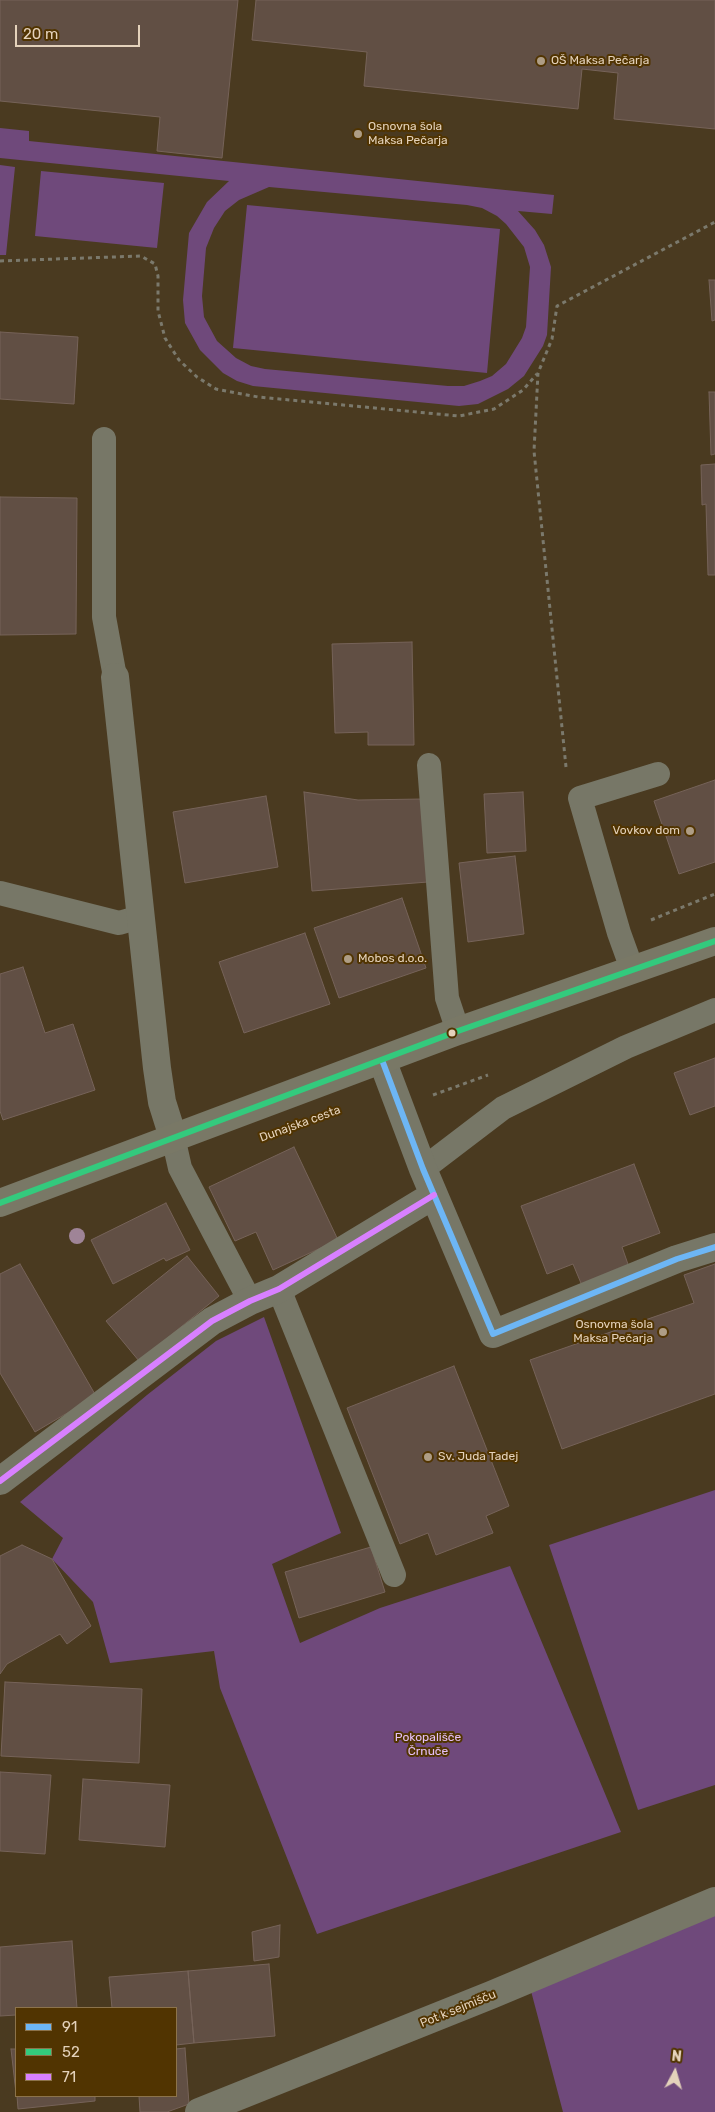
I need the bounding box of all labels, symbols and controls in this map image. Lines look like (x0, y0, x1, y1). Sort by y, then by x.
scale bar (18, 15, 142, 47)
text: 20 m (23, 25, 58, 43)
place label: OŠ Maksa Pečarja (551, 54, 649, 68)
marker: OŠ Maksa Pečarja (535, 55, 547, 67)
place label: Osnovna šola Maksa Pečarja (368, 120, 448, 148)
marker: Osnovna šola Maksa Pečarja (352, 128, 364, 140)
place label: Vovkov dom (613, 824, 680, 838)
marker: Vovkov dom (684, 825, 696, 837)
place label: Mobos d.o.o. (358, 952, 427, 966)
marker: Mobos d.o.o. (342, 953, 354, 965)
unlabelled marker (447, 1028, 457, 1038)
street label: Dunajska cesta (258, 1103, 342, 1145)
place label: Osnovma šola Maksa Pečarja (573, 1318, 653, 1346)
marker: Osnovma šola Maksa Pečarja (657, 1326, 669, 1338)
place label: Sv. Juda Tadej (438, 1450, 518, 1464)
marker: Sv. Juda Tadej (422, 1451, 434, 1463)
park label: Pokopališče Črnuče (395, 1731, 461, 1759)
street label: Pot k sejmišču (418, 1987, 498, 2031)
legend (15, 2007, 178, 2097)
text: 91 (62, 2018, 77, 2036)
text: 52 (62, 2043, 80, 2061)
north arrow (650, 2047, 700, 2097)
text: N (671, 2048, 683, 2066)
text: 71 (62, 2068, 76, 2086)

